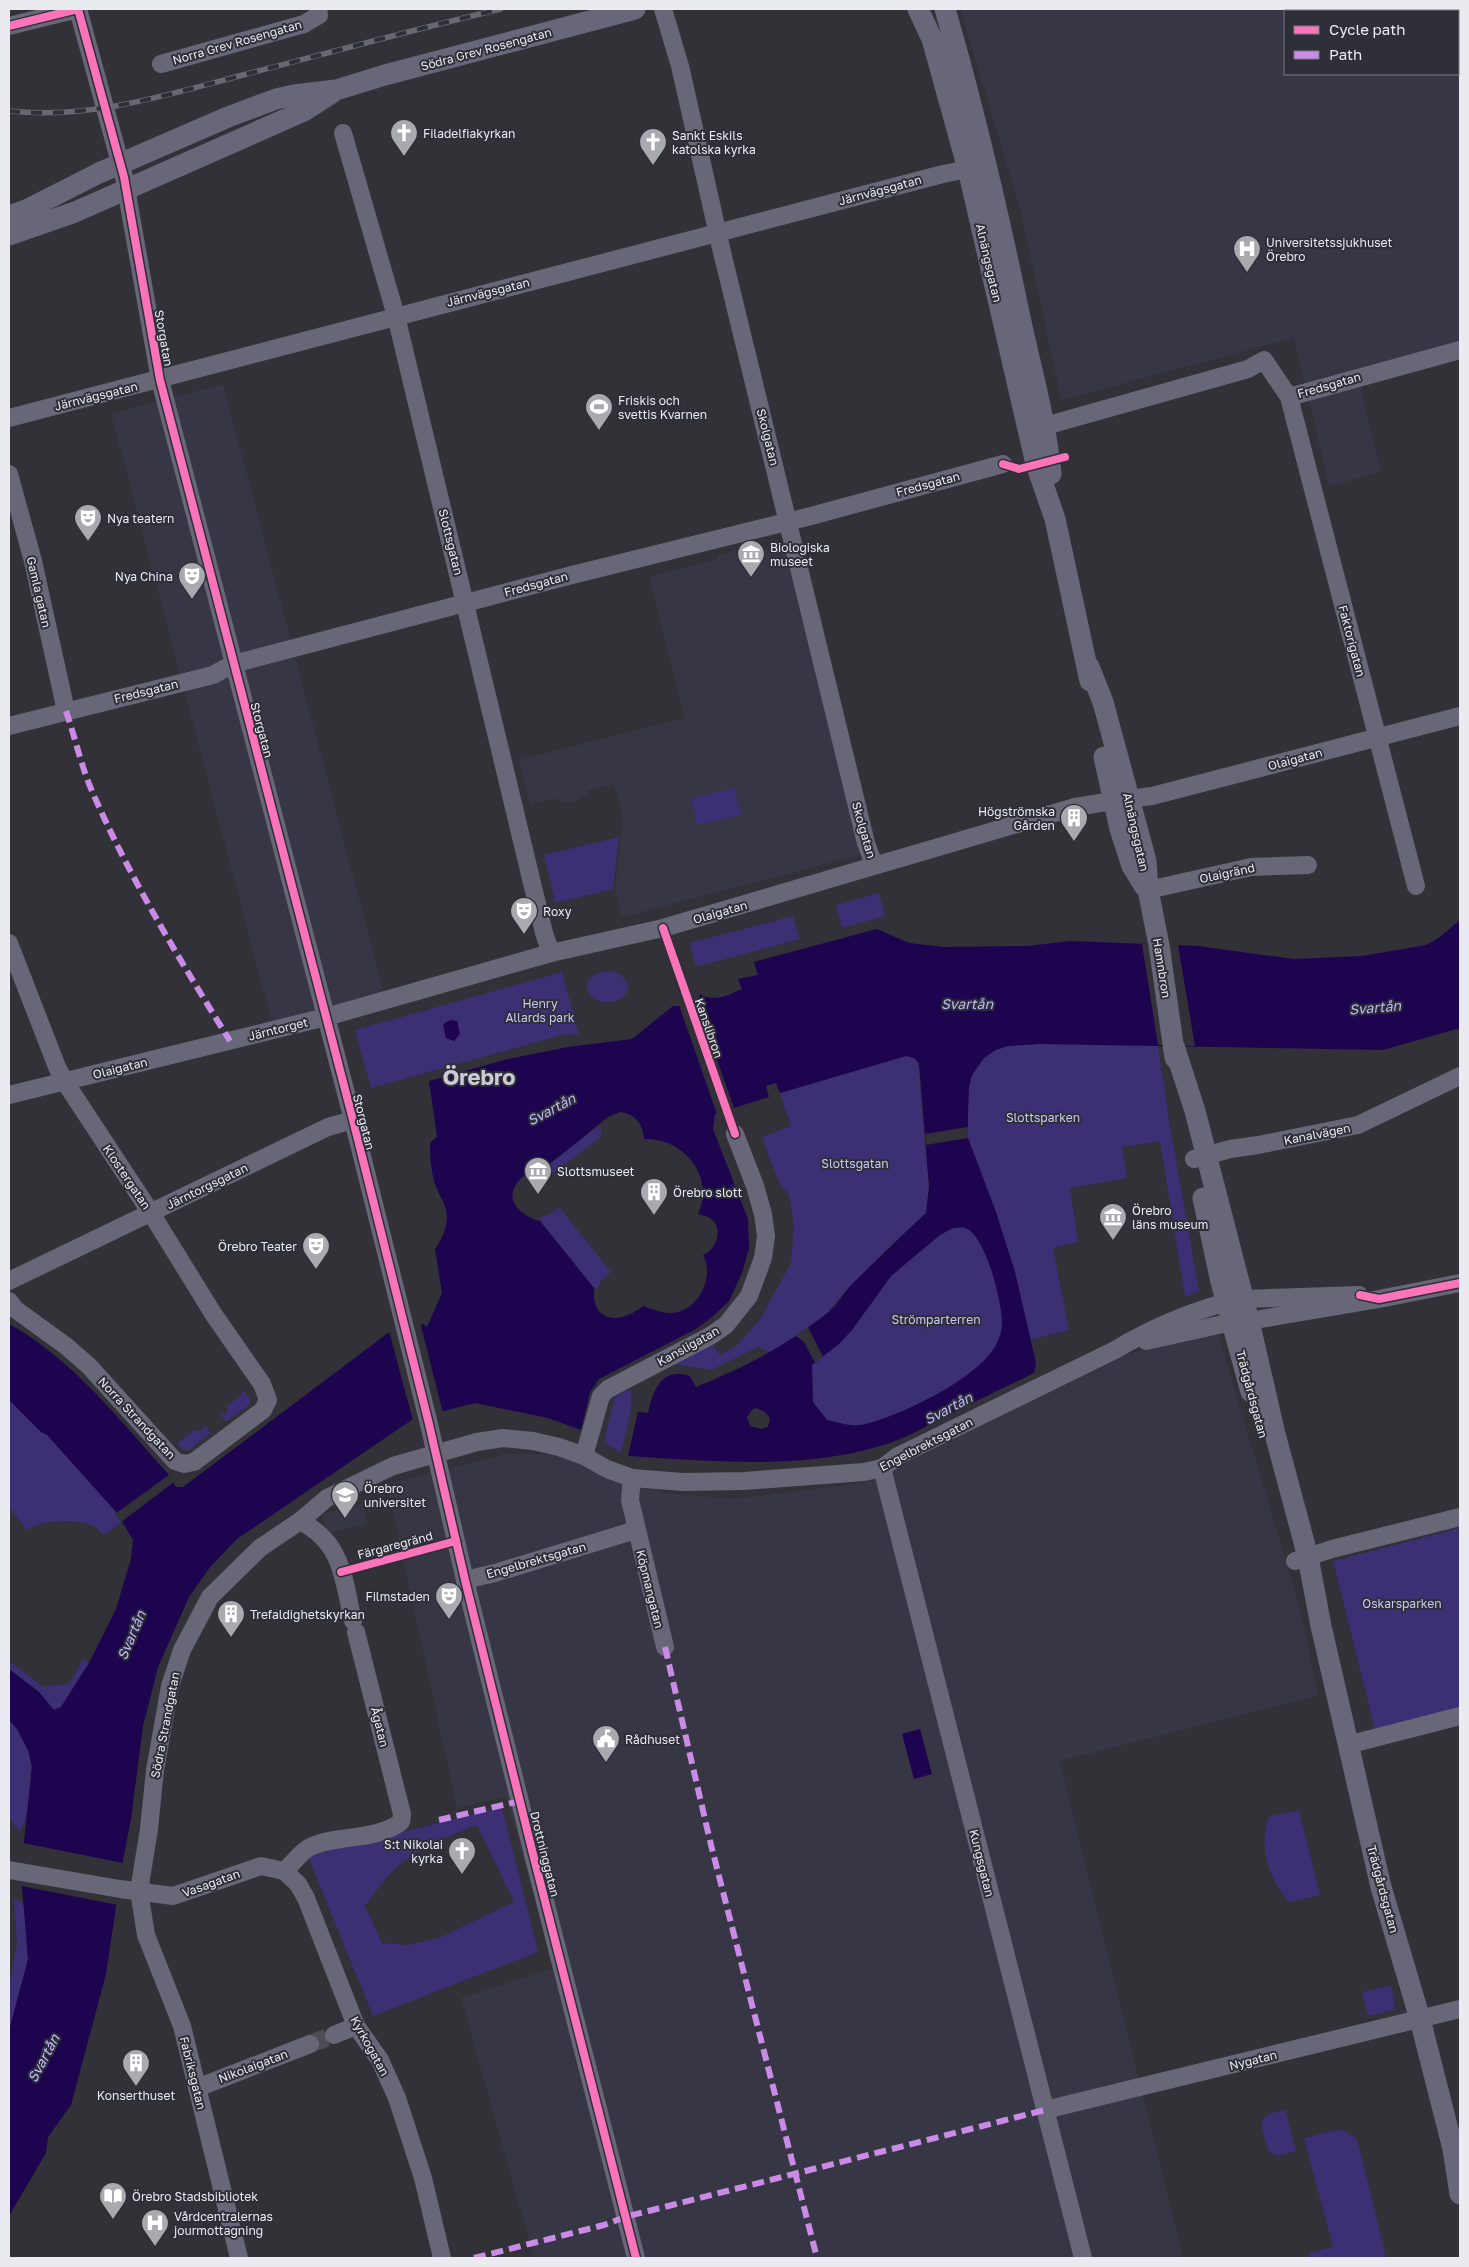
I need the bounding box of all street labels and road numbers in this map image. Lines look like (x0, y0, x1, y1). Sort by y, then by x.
street label: Norra Grev Rosengatan (171, 16, 303, 68)
street label: Södra Grev Rosengatan (419, 24, 553, 74)
street label: Järnvägsgatan (837, 172, 923, 208)
street label: Alnängsgatan (973, 222, 1005, 304)
street label: Järnvägsgatan (445, 274, 531, 310)
street label: Storgatan (152, 309, 176, 367)
street label: Fredsgatan (1295, 369, 1363, 401)
street label: Järnvägsgatan (53, 378, 139, 414)
street label: Skolgatan (754, 407, 782, 467)
street label: Fredsgatan (894, 468, 962, 500)
street label: Slottsgatan (436, 507, 466, 577)
street label: Gamla gatan (24, 555, 54, 629)
street label: Fredsgatan (502, 568, 570, 600)
street label: Faktorigatan (1335, 604, 1369, 678)
street label: Fredsgatan (112, 676, 180, 706)
street label: Storgatan (247, 701, 277, 759)
street label: Olaigatan (1266, 745, 1324, 773)
street label: Alnängsgatan (1120, 791, 1152, 873)
street label: Skolgatan (849, 800, 879, 860)
street label: Olaigränd (1198, 860, 1256, 886)
street label: Olaigatan (691, 897, 749, 927)
street label: Hamnbron (1150, 937, 1174, 999)
street label: Kanslibron (692, 996, 726, 1060)
street label: Järntorget (247, 1014, 310, 1044)
street label: Olaigatan (91, 1054, 149, 1082)
street label: Storgatan (350, 1093, 378, 1151)
street label: Kanalvägen (1282, 1120, 1352, 1148)
street label: Klostergatan (100, 1142, 154, 1212)
street label: Järntorgsgatan (164, 1160, 250, 1212)
street label: Kansligatan (654, 1323, 722, 1369)
street label: Trädgårdsgatan (1233, 1348, 1271, 1440)
street label: Norra Strandgatan (95, 1374, 179, 1462)
street label: Engelbrektsgatan (877, 1414, 975, 1474)
street label: Färgaregränd (356, 1528, 434, 1562)
street label: Engelbrektsgatan (484, 1539, 588, 1581)
street label: Köpmangatan (633, 1548, 667, 1630)
street label: Södra Strandgatan (147, 1671, 183, 1779)
street label: Ågatan (368, 1705, 392, 1749)
street label: Drottninggatan (527, 1809, 563, 1899)
street label: Kungsgatan (966, 1828, 998, 1898)
street label: Trädgårdsgatan (1364, 1843, 1402, 1935)
street label: Vasagatan (180, 1866, 242, 1900)
street label: Kyrkogatan (347, 2014, 393, 2078)
street label: Fabriksgatan (177, 2035, 209, 2111)
street label: Nikolaigatan (216, 2046, 290, 2086)
street label: Nygatan (1228, 2047, 1278, 2073)

